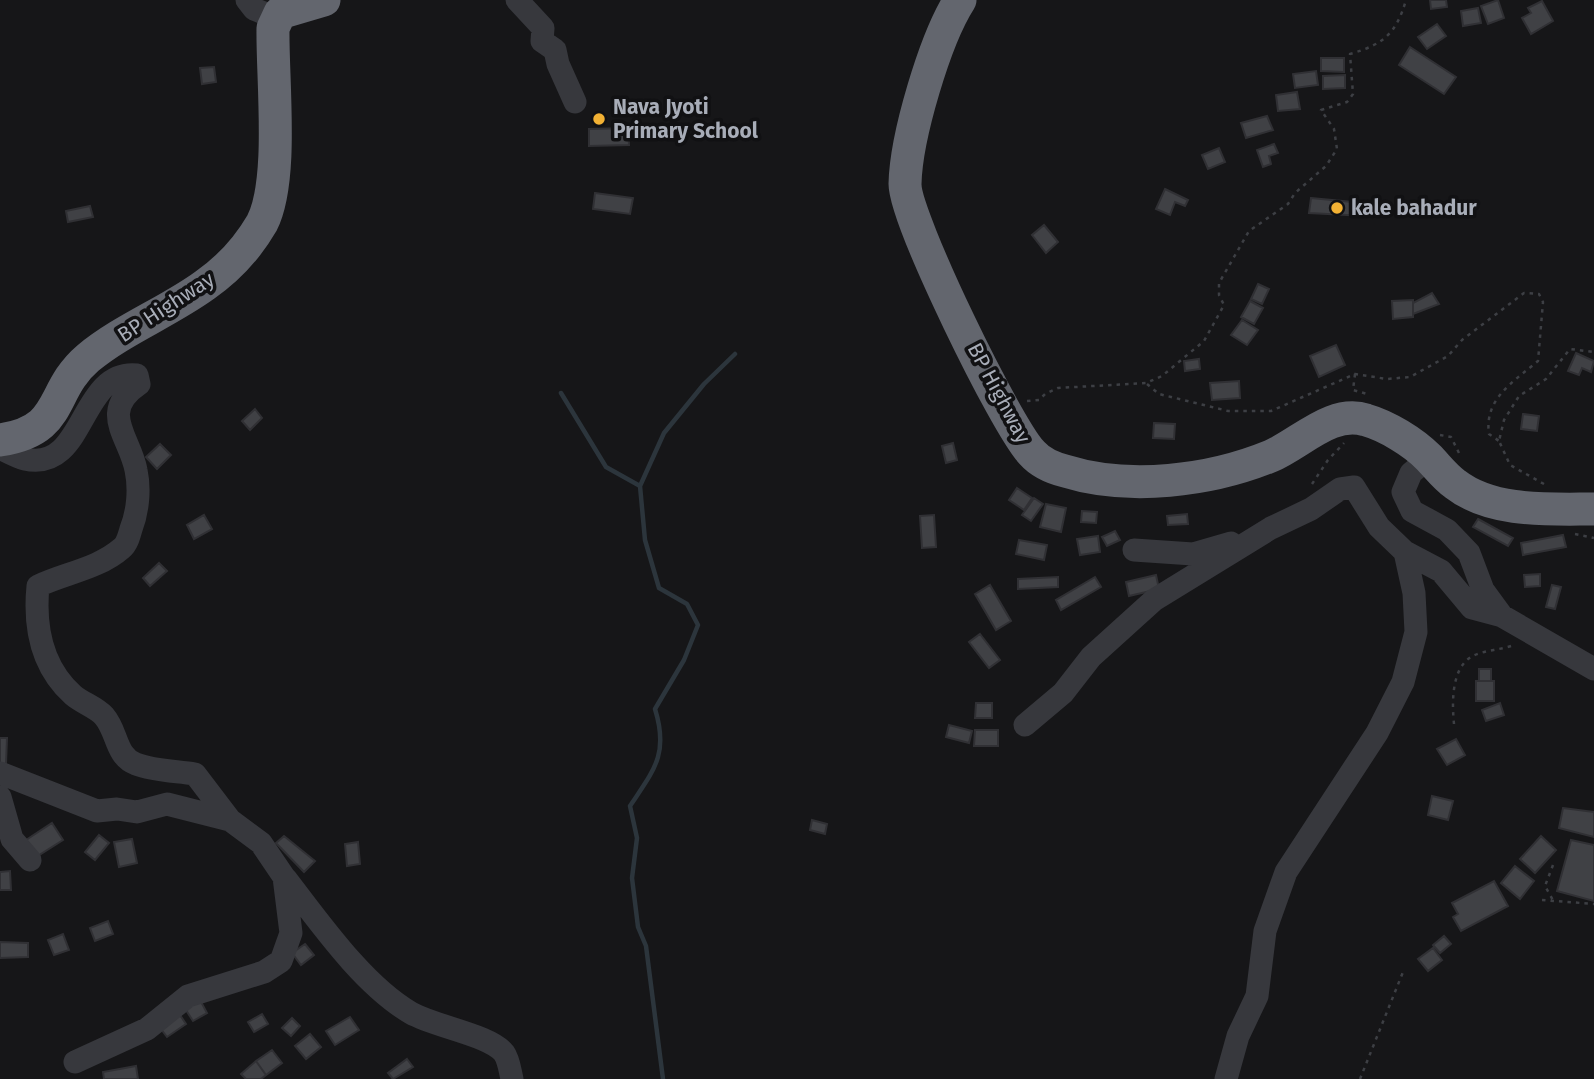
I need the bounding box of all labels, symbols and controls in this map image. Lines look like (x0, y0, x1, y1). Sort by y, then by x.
place label: Nava Jyoti Primary School (613, 94, 759, 144)
marker: Nava Jyoti Primary School (591, 111, 607, 127)
place label: kale bahadur (1351, 195, 1477, 221)
marker: kale bahadur (1329, 200, 1345, 216)
street label: BP Highway (113, 266, 220, 348)
street label: BP Highway (962, 338, 1037, 448)

